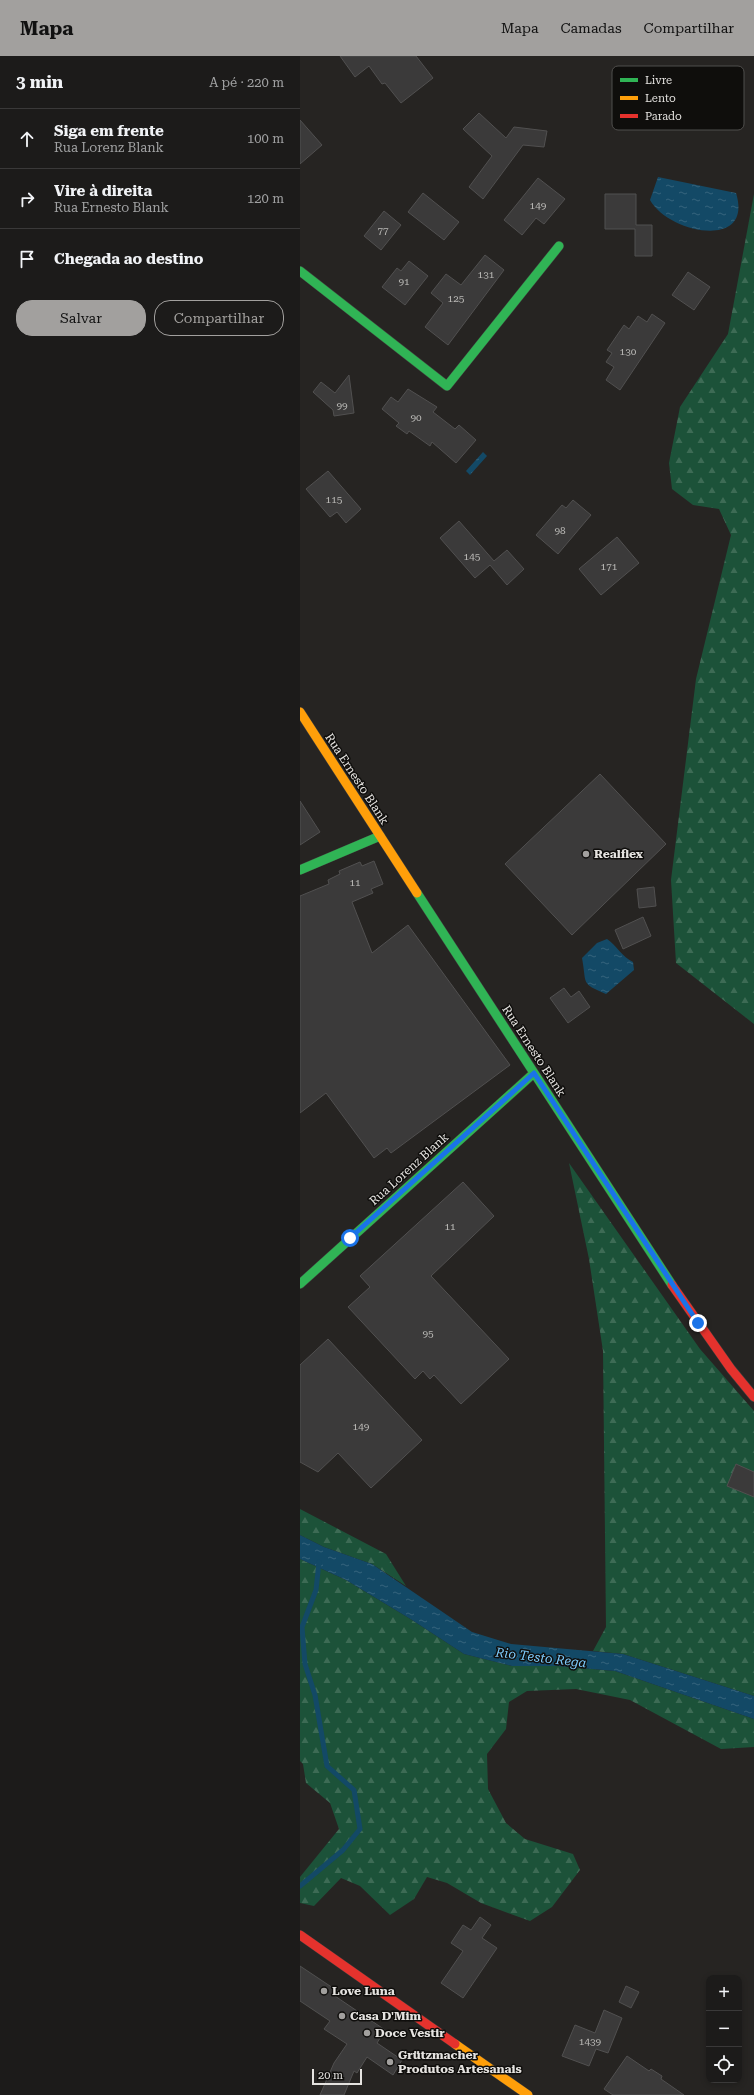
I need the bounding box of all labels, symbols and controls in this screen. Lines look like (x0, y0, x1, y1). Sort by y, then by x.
text: Mapa (20, 17, 73, 40)
text: Mapa (501, 20, 538, 36)
text: Camadas (560, 20, 622, 36)
text: Compartilhar (644, 20, 734, 36)
legend (612, 66, 744, 130)
text: 3 min (16, 72, 63, 92)
text: Livre (645, 74, 672, 87)
text: A pé · 220 m (209, 75, 284, 90)
text: Lento (645, 92, 676, 105)
text: Parado (645, 110, 682, 123)
text: Siga em frente (54, 122, 164, 140)
icon: ahead (16, 128, 38, 150)
text: 100 m (247, 131, 284, 146)
text: Rua Lorenz Blank (54, 140, 164, 155)
text: Vire à direita (54, 182, 152, 200)
icon: right (16, 188, 38, 210)
text: 120 m (247, 191, 284, 206)
text: Rua Ernesto Blank (54, 200, 169, 215)
house number: 149 (530, 200, 547, 211)
house number: 77 (377, 225, 389, 236)
icon: arrive (16, 248, 38, 270)
text: Chegada ao destino (54, 250, 203, 268)
house number: 131 (478, 269, 495, 280)
house number: 91 (398, 276, 410, 287)
house number: 125 (448, 293, 465, 304)
button: Salvar (16, 300, 146, 336)
button: Compartilhar (154, 300, 284, 336)
house number: 130 (620, 346, 637, 357)
house number: 99 (336, 400, 348, 411)
house number: 90 (410, 412, 422, 423)
house number: 115 (326, 494, 343, 505)
house number: 98 (554, 525, 566, 536)
house number: 145 (464, 551, 481, 562)
house number: 171 (601, 561, 618, 572)
street label: Rua Ernesto Blank (322, 731, 392, 828)
place label: Realflex (594, 847, 643, 861)
marker: Realflex (581, 849, 591, 859)
house number: 11 (349, 877, 361, 888)
street label: Rua Ernesto Blank (499, 1003, 569, 1100)
street label: Rua Lorenz Blank (367, 1130, 452, 1208)
house number: 11 (444, 1221, 456, 1232)
route start (341, 1229, 359, 1247)
route end (689, 1314, 707, 1332)
house number: 95 (422, 1328, 434, 1339)
house number: 149 (353, 1421, 370, 1432)
water label: Rio Testo Rega (494, 1644, 587, 1671)
map controls (706, 1975, 742, 2083)
button: + (706, 1975, 742, 2011)
place label: Love Luna (332, 1984, 395, 1998)
marker: Love Luna (319, 1986, 329, 1996)
place label: Casa D'Mim (350, 2009, 422, 2023)
marker: Casa D'Mim (337, 2011, 347, 2021)
button: − (706, 2011, 742, 2047)
place label: Doce Vestir (375, 2026, 445, 2040)
marker: Doce Vestir (362, 2028, 372, 2038)
house number: 1439 (579, 2036, 602, 2047)
button: locate (706, 2047, 742, 2083)
place label: Grützmacher Produtos Artesanais (398, 2048, 522, 2076)
marker: Grützmacher Produtos Artesanais (385, 2057, 395, 2067)
scale bar (312, 2067, 362, 2086)
text: 20 m (318, 2069, 343, 2082)

